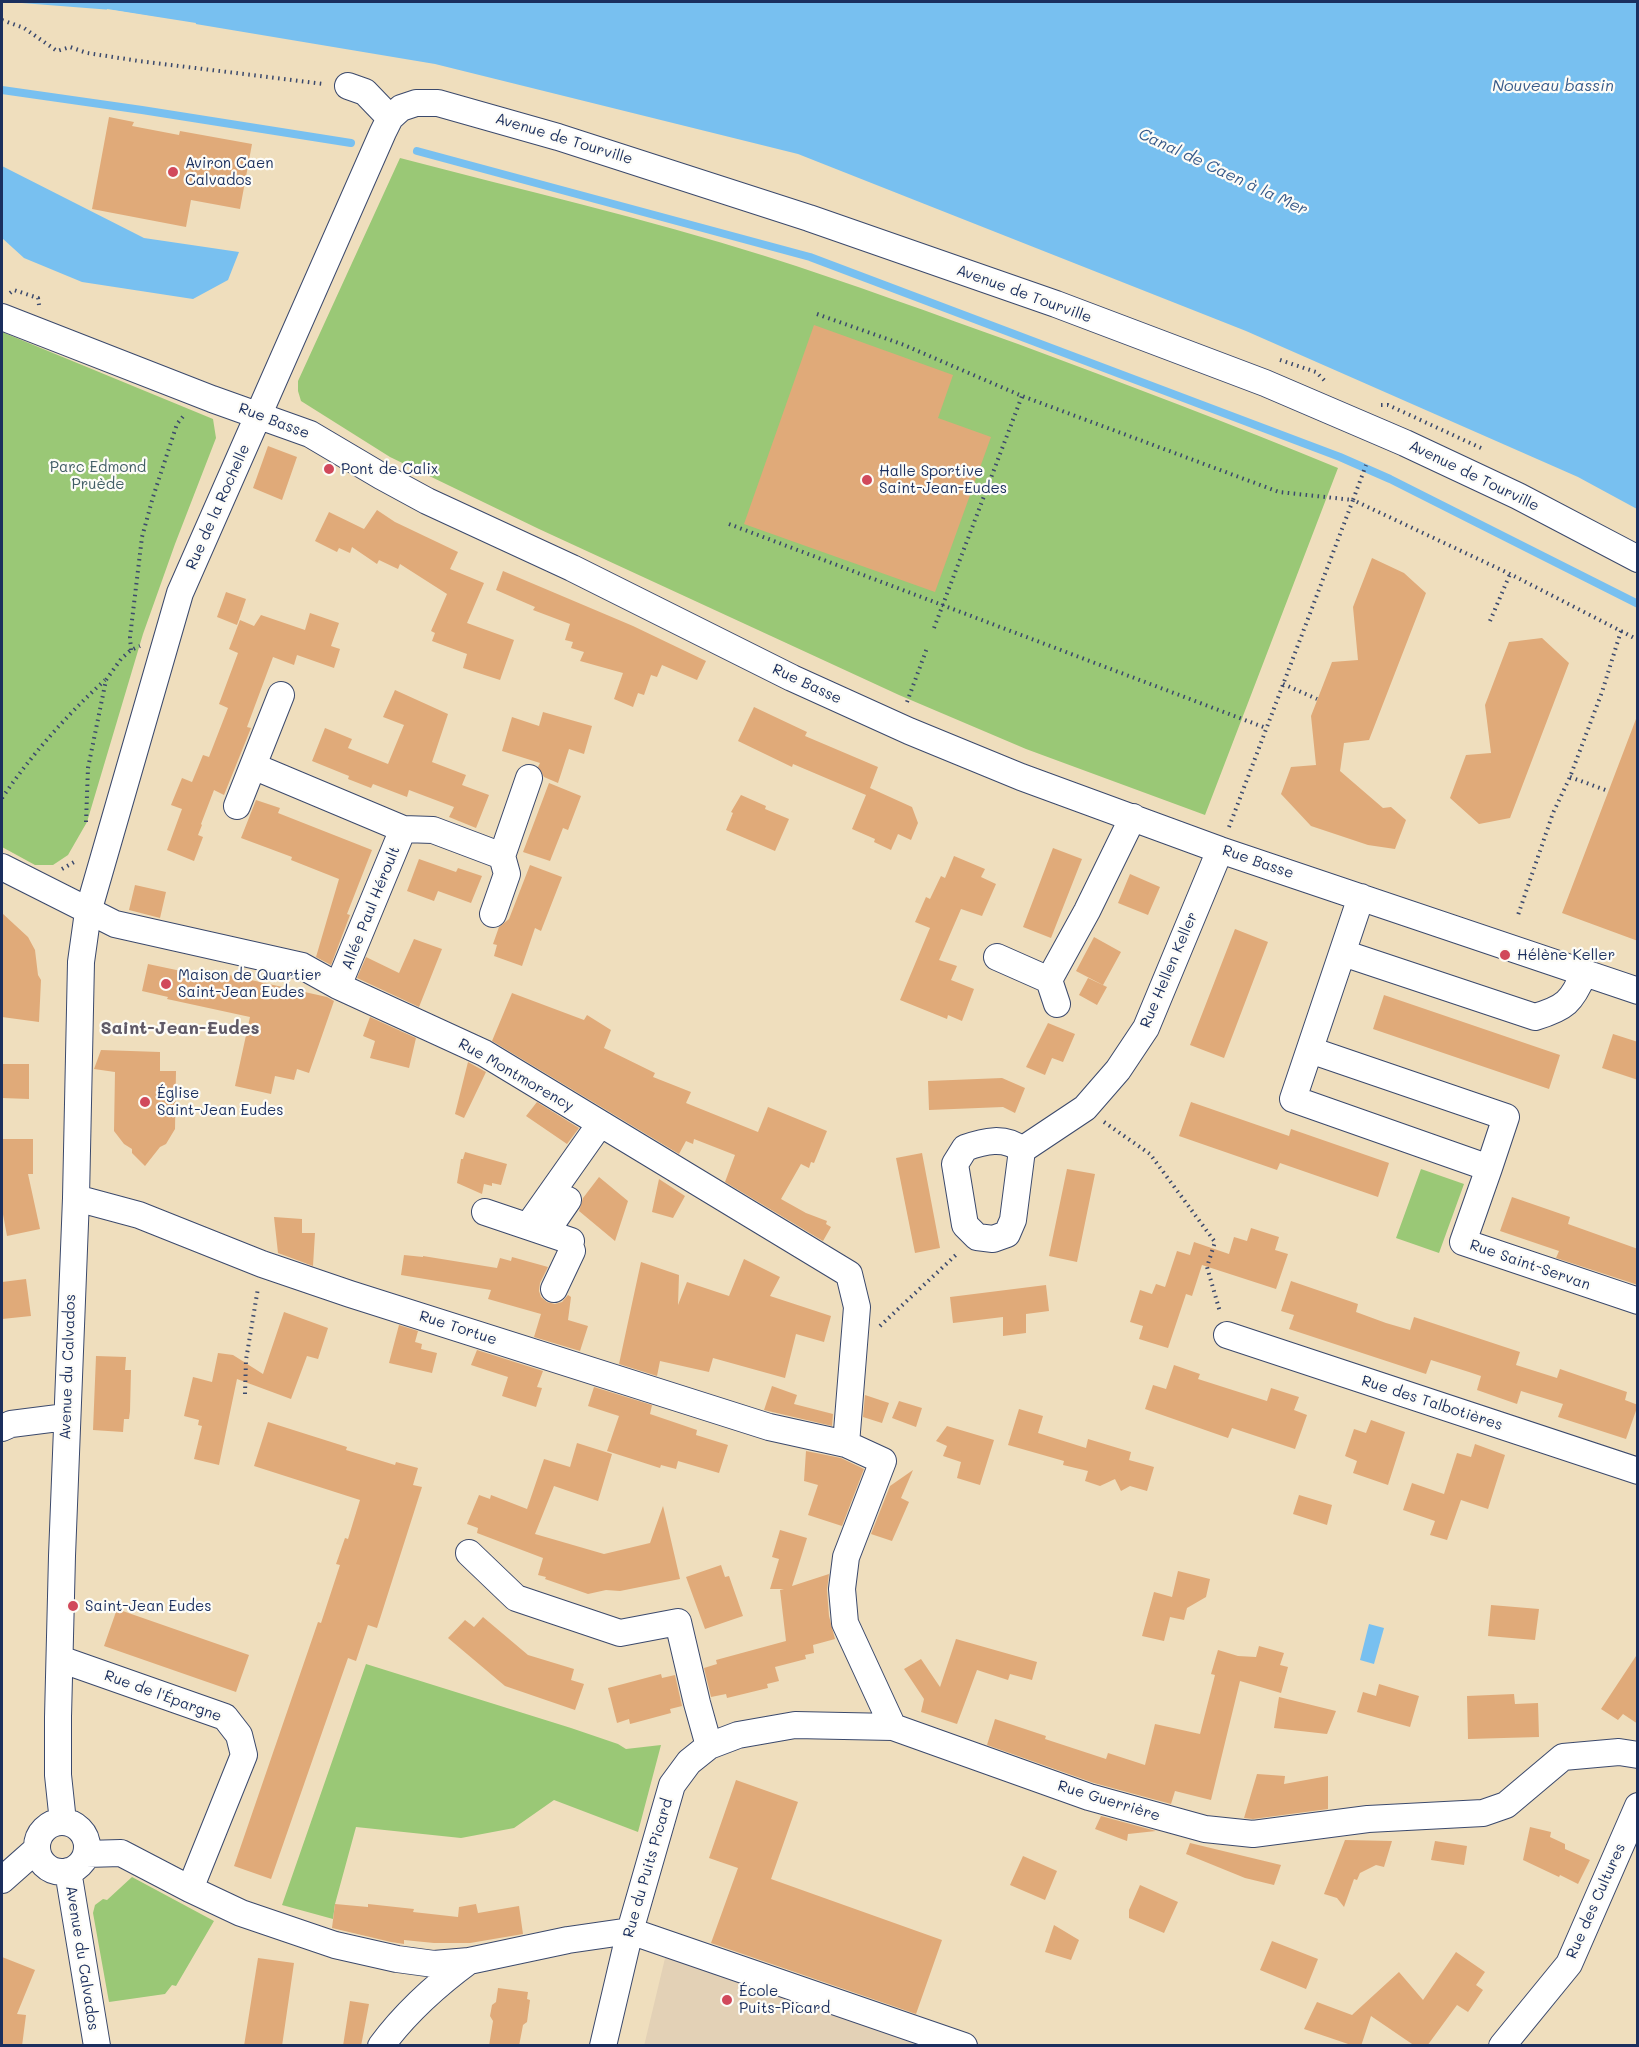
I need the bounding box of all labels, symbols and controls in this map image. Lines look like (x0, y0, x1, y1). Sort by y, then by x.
water label: Nouveau bassin (1492, 76, 1614, 96)
street label: Avenue de Tourville (493, 110, 635, 168)
water label: Canal de Caen à la Mer (1135, 124, 1311, 220)
place label: Aviron Caen Calvados (185, 154, 274, 189)
marker: Aviron Caen Calvados (166, 165, 180, 179)
street label: Avenue de Tourville (954, 261, 1094, 327)
street label: Rue Basse (236, 399, 312, 443)
street label: Avenue de Tourville (1406, 437, 1542, 515)
street label: Rue de la Rochelle (182, 442, 254, 572)
park label: Parc Edmond Pruède (50, 458, 146, 493)
place label: Pont de Calix (341, 460, 438, 478)
marker: Pont de Calix (322, 462, 336, 476)
place label: Halle Sportive Saint-Jean-Eudes (879, 462, 1007, 497)
marker: Halle Sportive Saint-Jean-Eudes (860, 473, 874, 487)
street label: Rue Basse (769, 660, 845, 708)
street label: Rue Basse (1220, 841, 1296, 883)
street label: Allée Paul Héroult (338, 844, 404, 972)
street label: Rue Hellen Keller (1136, 909, 1202, 1031)
place label: Hélène Keller (1517, 946, 1615, 964)
marker: Hélène Keller (1498, 948, 1512, 962)
place label: Maison de Quartier Saint-Jean Eudes (178, 966, 322, 1001)
marker: Maison de Quartier Saint-Jean Eudes (159, 977, 173, 991)
district label: Saint-Jean-Eudes (101, 1017, 259, 1039)
street label: Rue Montmorency (455, 1035, 577, 1115)
place label: Église Saint-Jean Eudes (157, 1084, 283, 1119)
marker: Église Saint-Jean Eudes (138, 1095, 152, 1109)
street label: Rue Saint-Servan (1467, 1236, 1593, 1294)
street label: Avenue du Calvados (56, 1294, 80, 1440)
street label: Rue Tortue (417, 1307, 499, 1349)
street label: Rue des Talbotières (1359, 1372, 1505, 1434)
place label: Saint-Jean Eudes (85, 1597, 211, 1615)
marker: Saint-Jean Eudes (66, 1599, 80, 1613)
street label: Rue de l'Épargne (102, 1666, 224, 1726)
street label: Rue Guerrière (1056, 1777, 1162, 1825)
street label: Rue du Puits Picard (619, 1796, 677, 1940)
street label: Rue des Cultures (1562, 1841, 1630, 1961)
street label: Avenue du Calvados (62, 1884, 102, 2032)
place label: École Puits-Picard (739, 1982, 830, 2017)
marker: École Puits-Picard (720, 1993, 734, 2007)

